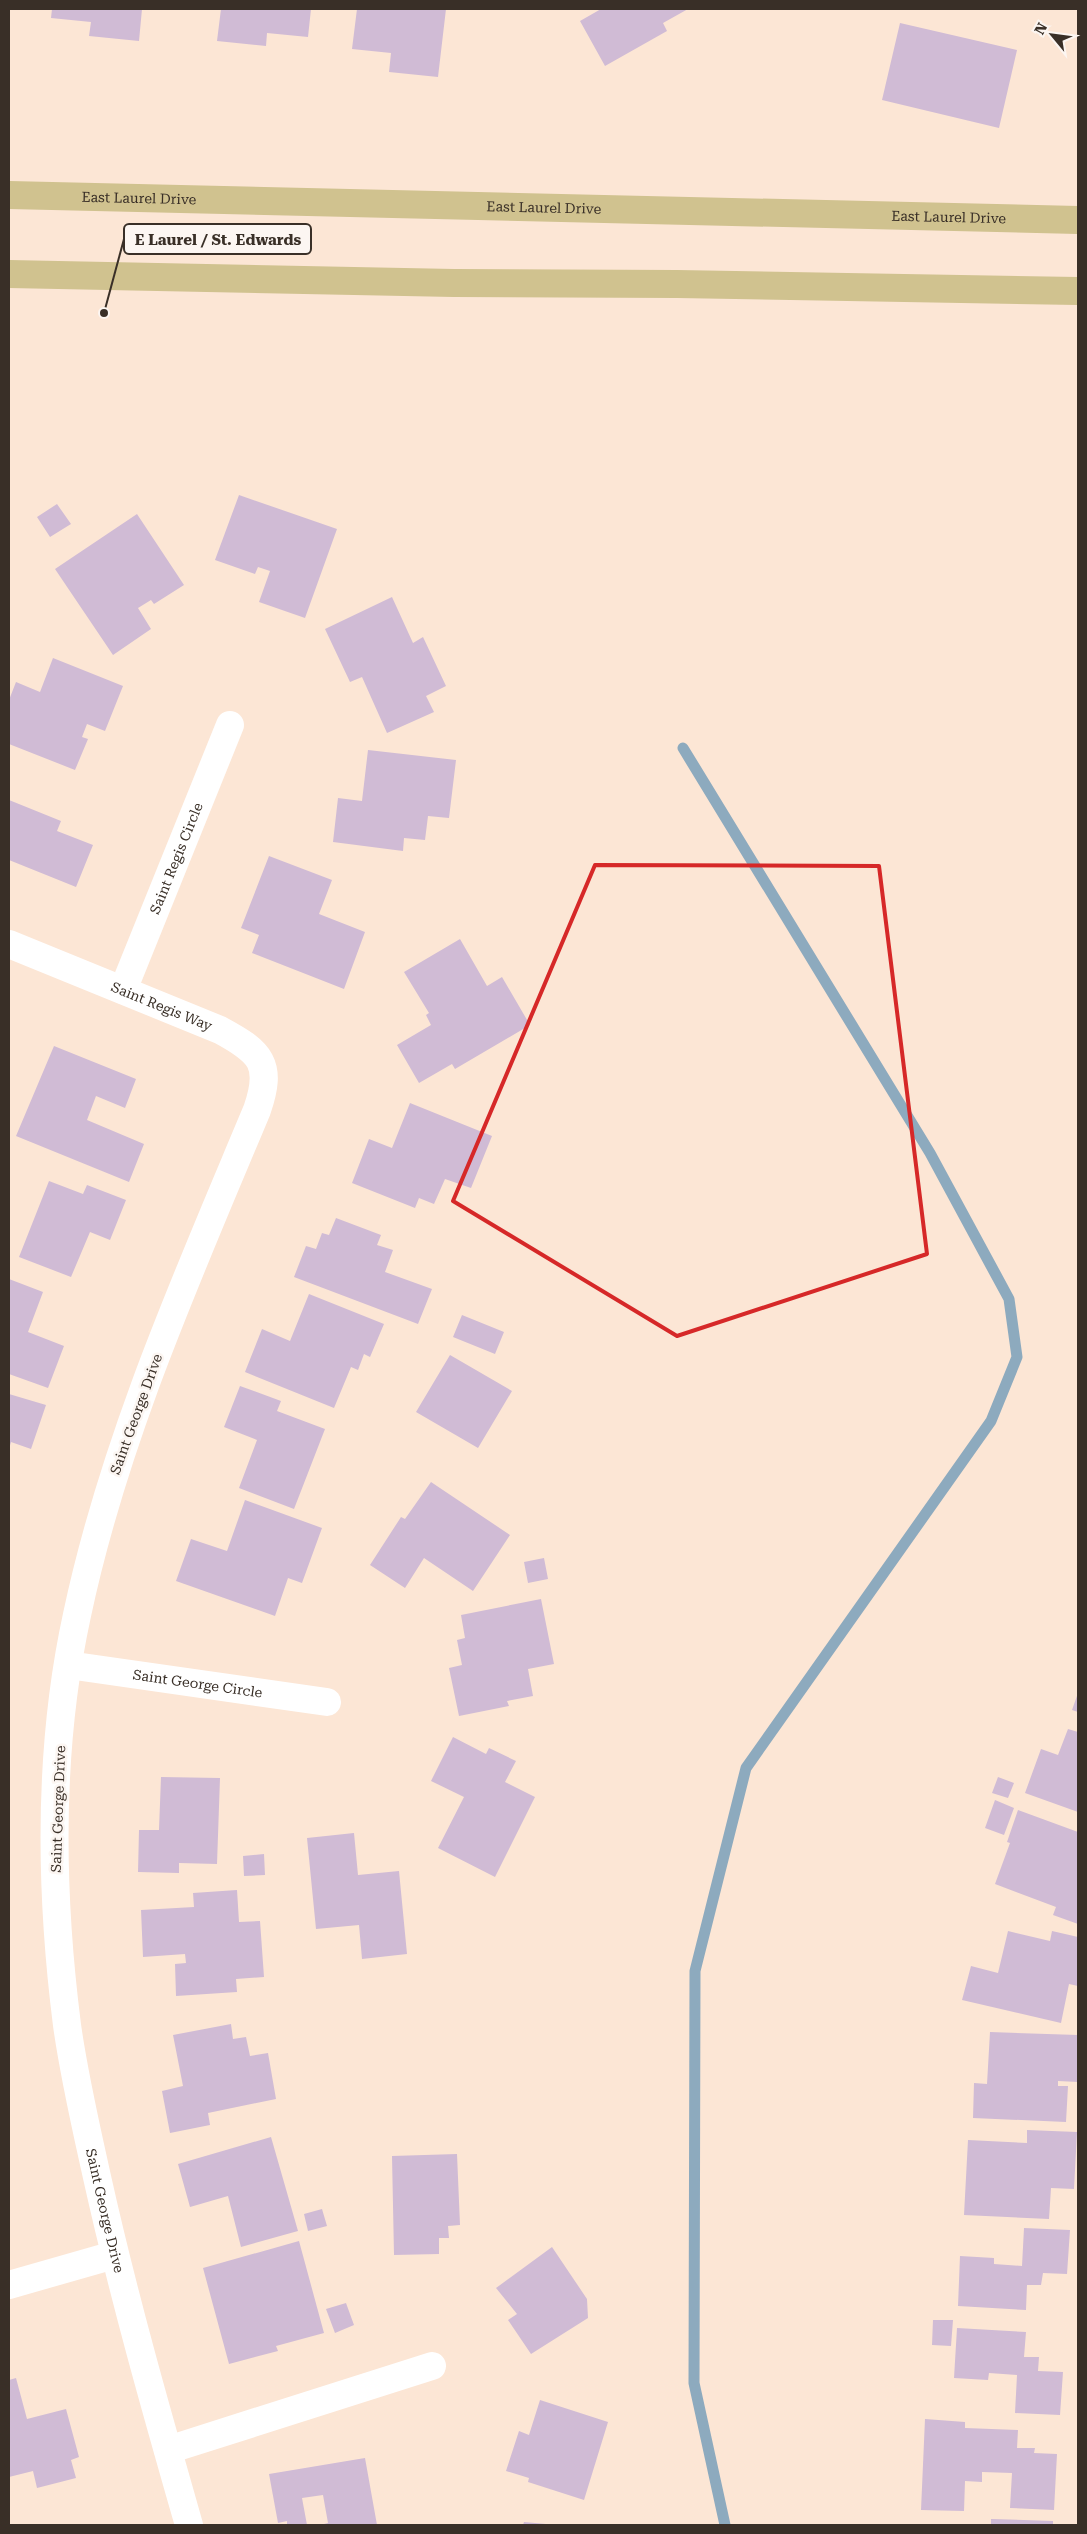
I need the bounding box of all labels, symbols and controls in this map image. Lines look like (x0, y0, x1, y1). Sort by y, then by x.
north arrow (1027, 10, 1077, 60)
text: N (1031, 20, 1050, 37)
street label: East Laurel Drive (81, 189, 197, 207)
street label: East Laurel Drive (486, 198, 602, 217)
street label: East Laurel Drive (891, 208, 1007, 226)
callout: E Laurel / St. Edwards (124, 224, 311, 254)
text: E Laurel / St. Edwards (135, 231, 302, 249)
street label: Saint Regis Circle (147, 800, 206, 916)
street label: Saint Regis Way (109, 979, 215, 1034)
street label: Saint George Drive (107, 1351, 165, 1476)
street label: Saint George Circle (132, 1666, 264, 1701)
street label: Saint George Drive (48, 1745, 68, 1873)
street label: Saint George Drive (83, 2147, 128, 2275)

